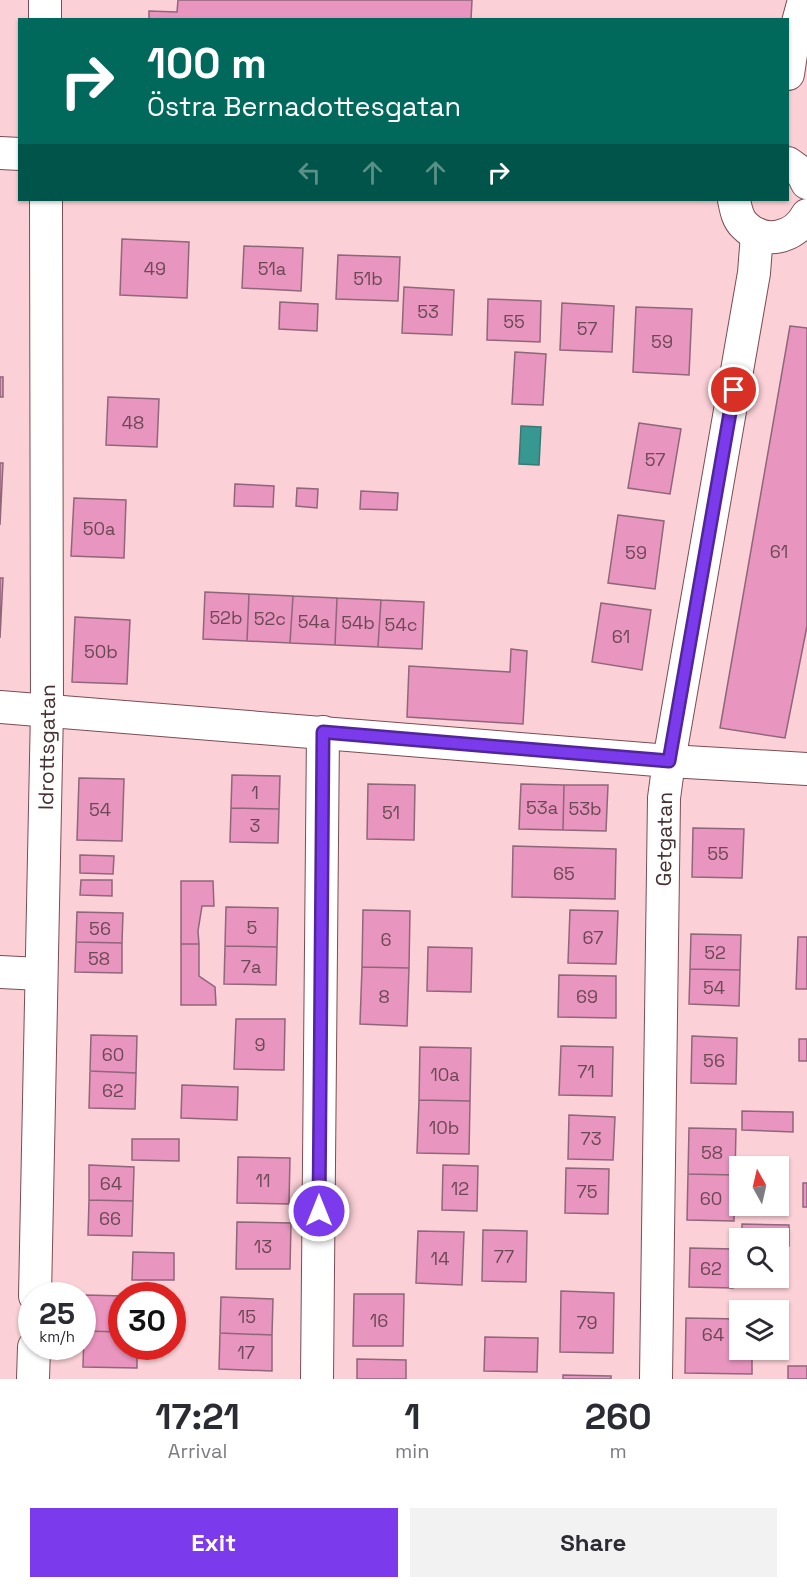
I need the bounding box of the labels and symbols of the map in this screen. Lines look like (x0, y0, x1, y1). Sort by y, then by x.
house number: 49 (144, 257, 166, 280)
house number: 51a (258, 257, 286, 280)
house number: 51b (353, 267, 383, 290)
house number: 53 (417, 300, 439, 323)
house number: 55 (503, 310, 525, 333)
house number: 57 (577, 317, 597, 340)
house number: 59 (651, 330, 673, 353)
pin (708, 364, 759, 415)
house number: 48 (122, 411, 144, 434)
house number: 57 (645, 448, 665, 471)
house number: 50a (83, 517, 115, 540)
house number: 61 (770, 540, 788, 563)
house number: 59 (625, 541, 647, 564)
house number: 52b (209, 606, 243, 629)
house number: 52c (254, 607, 286, 630)
house number: 54a (298, 610, 330, 633)
house number: 54b (341, 611, 375, 634)
house number: 54c (385, 613, 417, 636)
house number: 61 (612, 625, 630, 648)
house number: 50b (84, 640, 118, 663)
street label: Idrottsgatan (31, 684, 61, 810)
house number: 1 (251, 781, 259, 804)
street label: Getgatan (649, 792, 678, 887)
house number: 53a (526, 796, 558, 819)
house number: 53b (568, 797, 602, 820)
house number: 54 (89, 798, 111, 821)
house number: 51 (382, 801, 400, 824)
house number: 3 (250, 814, 260, 837)
house number: 55 (707, 842, 729, 865)
house number: 65 (553, 862, 575, 885)
house number: 5 (247, 916, 257, 939)
house number: 56 (89, 917, 111, 940)
house number: 67 (583, 926, 603, 949)
house number: 6 (380, 928, 392, 951)
house number: 52 (704, 941, 726, 964)
house number: 58 (88, 947, 110, 970)
house number: 7a (241, 955, 261, 978)
house number: 54 (703, 976, 725, 999)
house number: 8 (378, 985, 390, 1008)
house number: 69 (576, 985, 598, 1008)
house number: 9 (254, 1033, 266, 1056)
house number: 60 (102, 1043, 124, 1066)
house number: 56 (703, 1049, 725, 1072)
house number: 71 (577, 1060, 595, 1083)
house number: 10a (430, 1063, 460, 1086)
house number: 62 (102, 1079, 124, 1102)
house number: 10b (429, 1116, 459, 1139)
house number: 73 (580, 1127, 602, 1150)
house number: 58 (701, 1141, 723, 1164)
north arrow (729, 1156, 789, 1216)
house number: 11 (255, 1169, 271, 1192)
house number: 64 (100, 1172, 122, 1195)
house number: 12 (451, 1177, 469, 1200)
position arrow (287, 1179, 351, 1243)
house number: 75 (577, 1180, 597, 1203)
house number: 60 (700, 1187, 722, 1210)
house number: 66 (99, 1207, 121, 1230)
house number: 13 (254, 1235, 272, 1258)
house number: 77 (494, 1245, 514, 1268)
house number: 14 (431, 1247, 449, 1270)
house number: 62 (700, 1257, 722, 1280)
speed limit sign: 30 (108, 1282, 186, 1360)
house number: 15 (238, 1305, 256, 1328)
house number: 16 (370, 1309, 388, 1332)
house number: 79 (576, 1311, 598, 1334)
house number: 64 (702, 1323, 724, 1346)
house number: 17 (237, 1341, 255, 1364)

